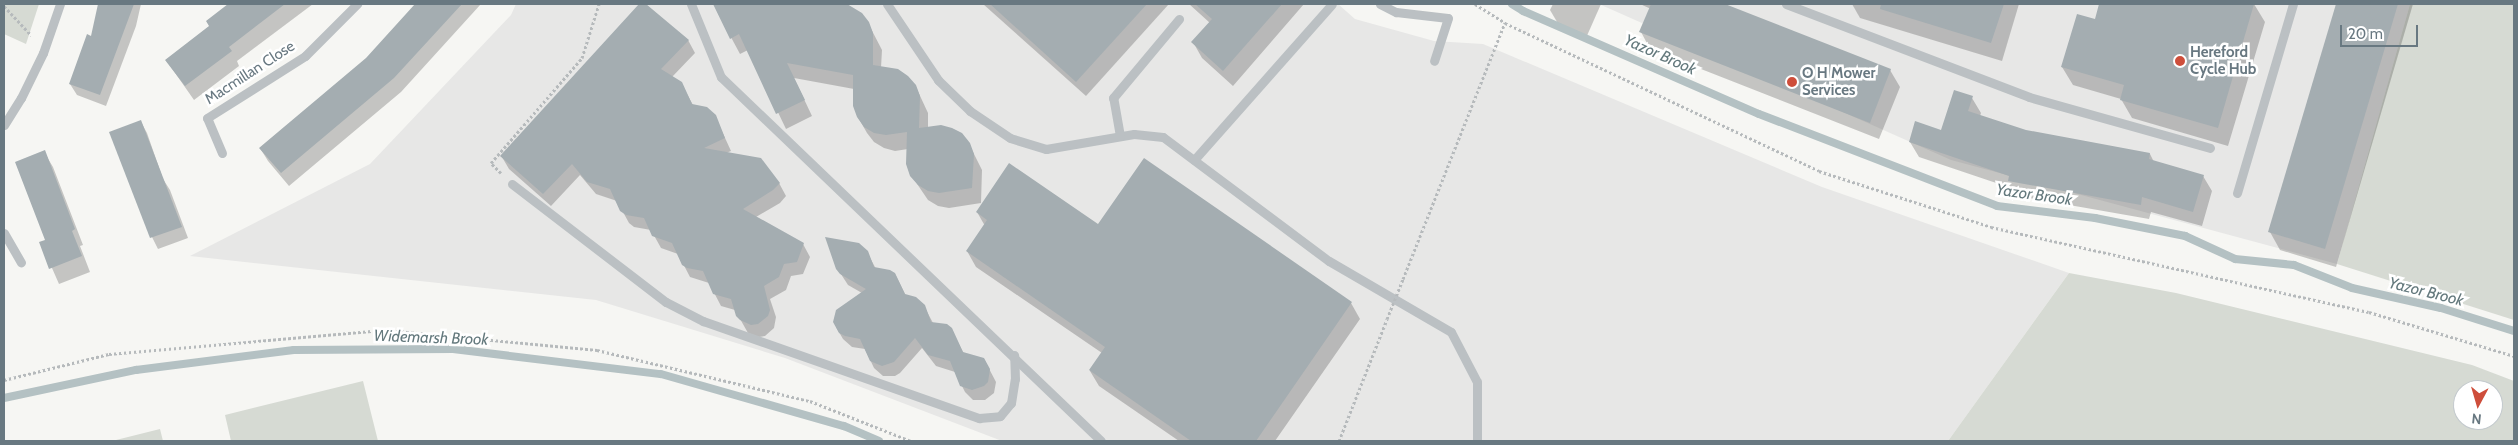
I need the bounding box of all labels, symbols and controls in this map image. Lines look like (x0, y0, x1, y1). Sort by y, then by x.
scale bar (2343, 15, 2420, 47)
text: 20 m (2348, 25, 2383, 43)
water label: Yazor Brook (1621, 31, 1699, 79)
street label: Macmillan Close (202, 37, 298, 109)
place label: Hereford Cycle Hub (2190, 43, 2256, 78)
marker: Hereford Cycle Hub (2174, 55, 2186, 67)
place label: O H Mower Services (1802, 64, 1875, 99)
marker: O H Mower Services (1786, 76, 1798, 88)
water label: Yazor Brook (1995, 180, 2073, 210)
water label: Yazor Brook (2387, 273, 2465, 311)
water label: Widemarsh Brook (373, 326, 489, 350)
north arrow (2453, 380, 2503, 430)
text: N (2471, 409, 2482, 428)

